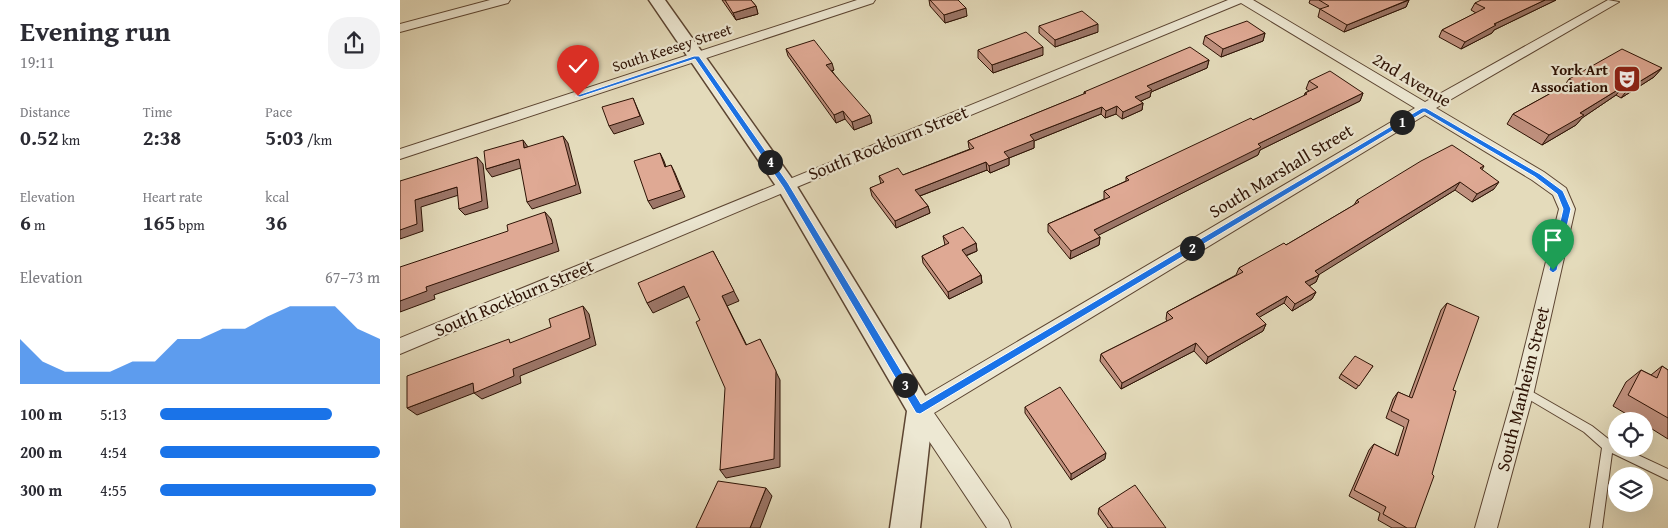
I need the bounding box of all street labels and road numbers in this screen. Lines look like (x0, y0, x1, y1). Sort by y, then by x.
street label: South Keesey Street (609, 18, 735, 77)
street label: 2nd Avenue (1368, 45, 1457, 114)
street label: South Rockburn Street (804, 98, 973, 187)
street label: South Marshall Street (1203, 116, 1359, 224)
street label: South Rockburn Street (430, 252, 598, 343)
street label: South Manheim Street (1489, 303, 1556, 474)

